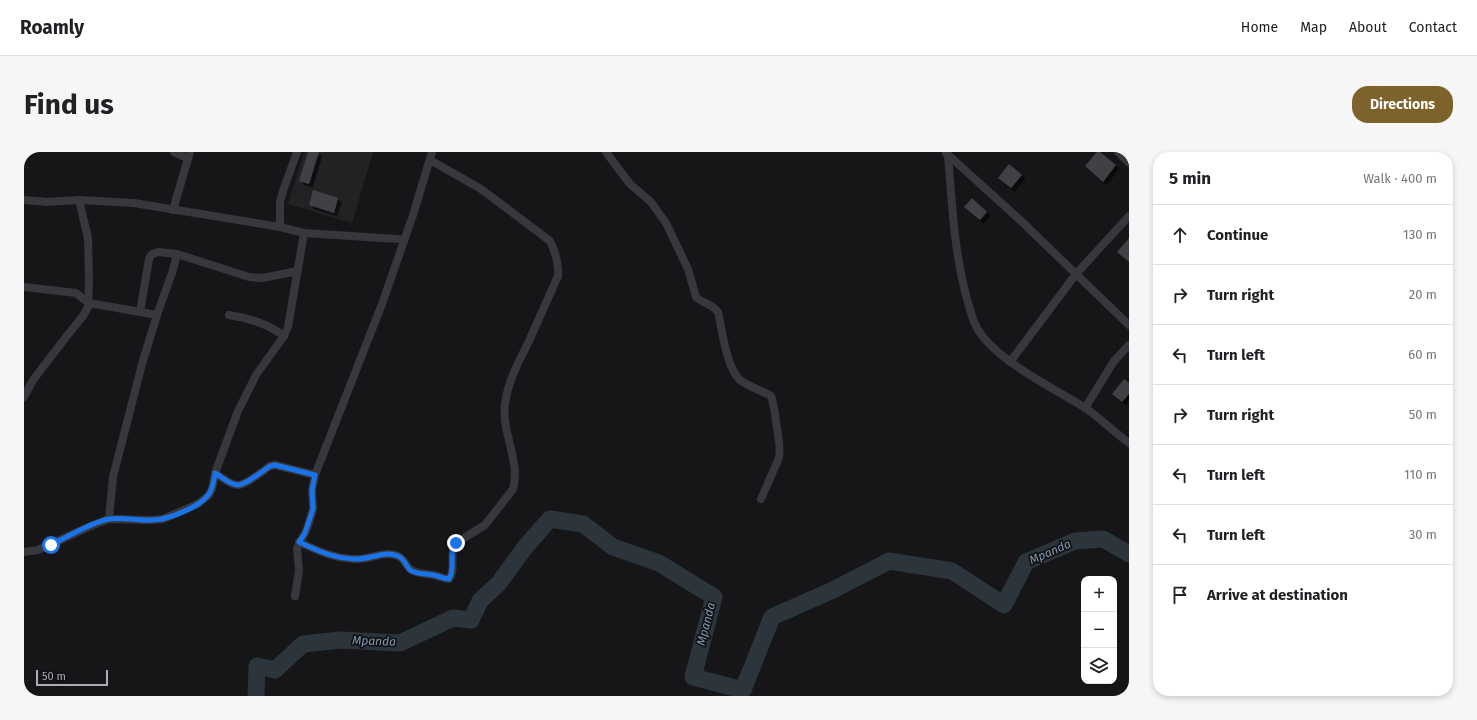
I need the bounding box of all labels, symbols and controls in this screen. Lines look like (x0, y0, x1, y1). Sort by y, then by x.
text: Roamly (20, 16, 84, 39)
text: Home (1241, 19, 1278, 36)
text: Map (1300, 19, 1327, 36)
text: About (1349, 19, 1387, 36)
text: Contact (1409, 19, 1457, 36)
button: Directions (1352, 86, 1453, 123)
text: Find us (24, 88, 114, 121)
text: 5 min (1169, 168, 1211, 189)
text: Walk · 400 m (1363, 171, 1437, 186)
icon: ahead (1169, 224, 1191, 246)
text: Continue (1207, 226, 1268, 244)
text: 130 m (1403, 227, 1437, 242)
icon: right (1169, 284, 1191, 306)
text: Turn right (1207, 286, 1274, 304)
text: 20 m (1409, 287, 1437, 302)
icon: left (1169, 344, 1191, 366)
text: Turn left (1207, 346, 1265, 364)
text: 60 m (1408, 347, 1437, 362)
icon: right (1169, 404, 1191, 426)
text: Turn right (1207, 406, 1274, 424)
text: 50 m (1409, 407, 1437, 422)
icon: left (1169, 464, 1191, 486)
text: Turn left (1207, 466, 1265, 484)
text: 110 m (1404, 467, 1437, 482)
icon: left (1169, 524, 1191, 546)
text: Turn left (1207, 526, 1265, 544)
text: 30 m (1409, 527, 1437, 542)
route end (447, 534, 465, 552)
route start (42, 536, 60, 554)
water label: Mpanda (1027, 537, 1073, 567)
map controls (1081, 576, 1117, 684)
button: + (1081, 576, 1117, 612)
icon: arrive (1169, 584, 1191, 606)
text: Arrive at destination (1207, 586, 1348, 604)
water label: Mpanda (694, 601, 718, 647)
button: − (1081, 612, 1117, 648)
water label: Mpanda (352, 633, 396, 649)
button: layers (1081, 648, 1117, 684)
scale bar (36, 668, 108, 687)
text: 50 m (42, 670, 66, 683)

